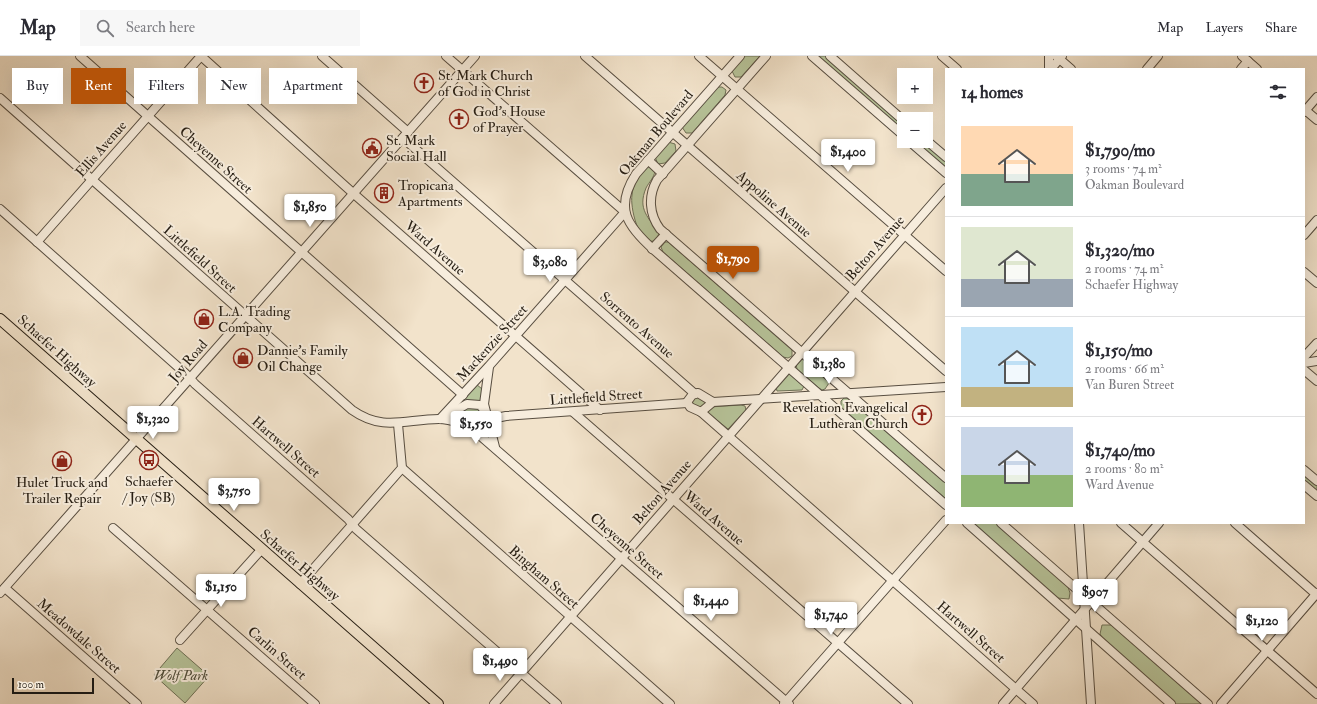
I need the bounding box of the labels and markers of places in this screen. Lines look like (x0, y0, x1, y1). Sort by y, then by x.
place label: St. Mark Church of God in Christ (438, 67, 534, 100)
church icon: St. Mark Church of God in Christ (413, 72, 435, 94)
place label: God's House of Prayer (473, 103, 546, 137)
church icon: God's House of Prayer (448, 108, 470, 130)
place label: St. Mark Social Hall (386, 132, 447, 165)
public building icon: St. Mark Social Hall (361, 137, 383, 159)
pin: $1,400 (815, 139, 881, 173)
place label: Tropicana Apartments (397, 177, 463, 211)
building icon: Tropicana Apartments (373, 182, 395, 204)
pin: $1,850 (277, 194, 343, 228)
pin: $1,790 (700, 246, 766, 280)
pin: $3,080 (517, 249, 583, 283)
place label: L.A. Trading Company (218, 303, 291, 337)
shop icon: L.A. Trading Company (193, 308, 215, 330)
place label: Dannie's Family Oil Change (257, 342, 348, 375)
shop icon: Dannie's Family Oil Change (232, 347, 254, 369)
pin: $1,380 (796, 351, 862, 385)
place label: Revelation Evangelical Lutheran Church (782, 399, 909, 432)
church icon: Revelation Evangelical Lutheran Church (911, 404, 933, 426)
pin: $1,320 (120, 406, 186, 440)
pin: $1,550 (443, 411, 509, 445)
bus stop icon: Schaefer / Joy (SB) (138, 449, 160, 471)
shop icon: Hulet Truck and Trailer Repair (51, 450, 73, 472)
place label: Schaefer / Joy (SB) (122, 473, 175, 507)
place label: Hulet Truck and Trailer Repair (16, 474, 108, 508)
pin: $3,750 (201, 478, 267, 512)
pin: $1,150 (188, 574, 254, 608)
pin: $907 (1071, 579, 1119, 613)
pin: $1,440 (678, 588, 744, 622)
pin: $1,740 (798, 602, 864, 636)
pin: $1,120 (1229, 608, 1295, 642)
pin: $1,490 (467, 648, 533, 682)

